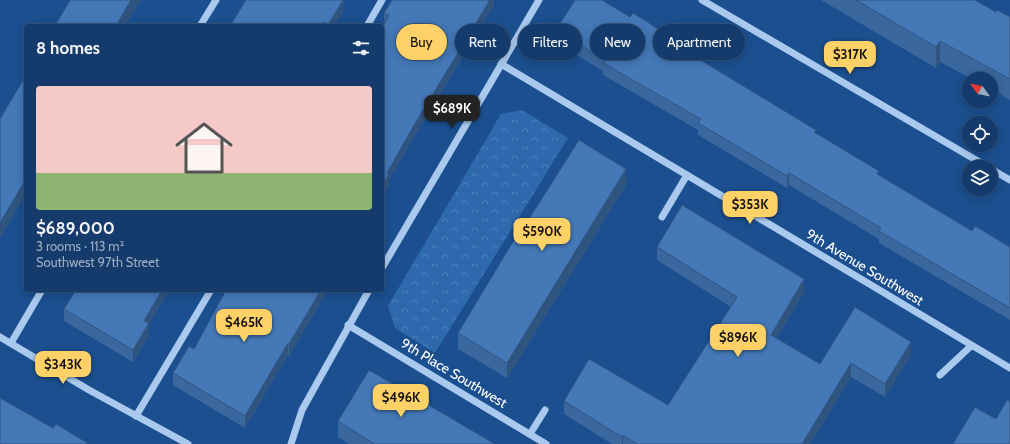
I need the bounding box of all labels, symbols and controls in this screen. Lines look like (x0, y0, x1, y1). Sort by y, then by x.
chip: Buy (396, 24, 447, 60)
chip: Rent (455, 24, 510, 60)
chip: Filters (518, 24, 582, 60)
chip: New (590, 24, 645, 60)
chip: Apartment (653, 24, 745, 60)
icon: filters (350, 37, 372, 59)
text: 8 homes (36, 38, 100, 58)
pin: $317K (822, 41, 878, 75)
text: $317K (833, 46, 867, 62)
north arrow (962, 72, 998, 108)
map controls (962, 72, 998, 196)
pin: $689K (424, 95, 480, 129)
text: $689K (433, 100, 471, 116)
icon: home (168, 112, 240, 184)
button: locate (962, 116, 998, 152)
button: layers (962, 160, 998, 196)
pin: $353K (722, 191, 778, 225)
text: $353K (732, 196, 768, 212)
text: $689,000 (36, 218, 115, 238)
pin: $590K (514, 218, 570, 252)
text: $590K (522, 223, 562, 239)
street label: 9th Avenue Southwest (803, 225, 927, 309)
text: 3 rooms · 113 m² (36, 238, 124, 254)
text: Southwest 97th Street (36, 254, 159, 270)
pin: $465K (216, 309, 272, 343)
text: $465K (225, 314, 263, 330)
pin: $896K (710, 324, 766, 358)
text: $896K (719, 329, 757, 345)
street label: 9th Place Southwest (397, 334, 511, 412)
pin: $343K (35, 351, 91, 385)
text: $343K (44, 356, 82, 372)
pin: $496K (373, 384, 429, 418)
text: $496K (382, 389, 420, 405)

